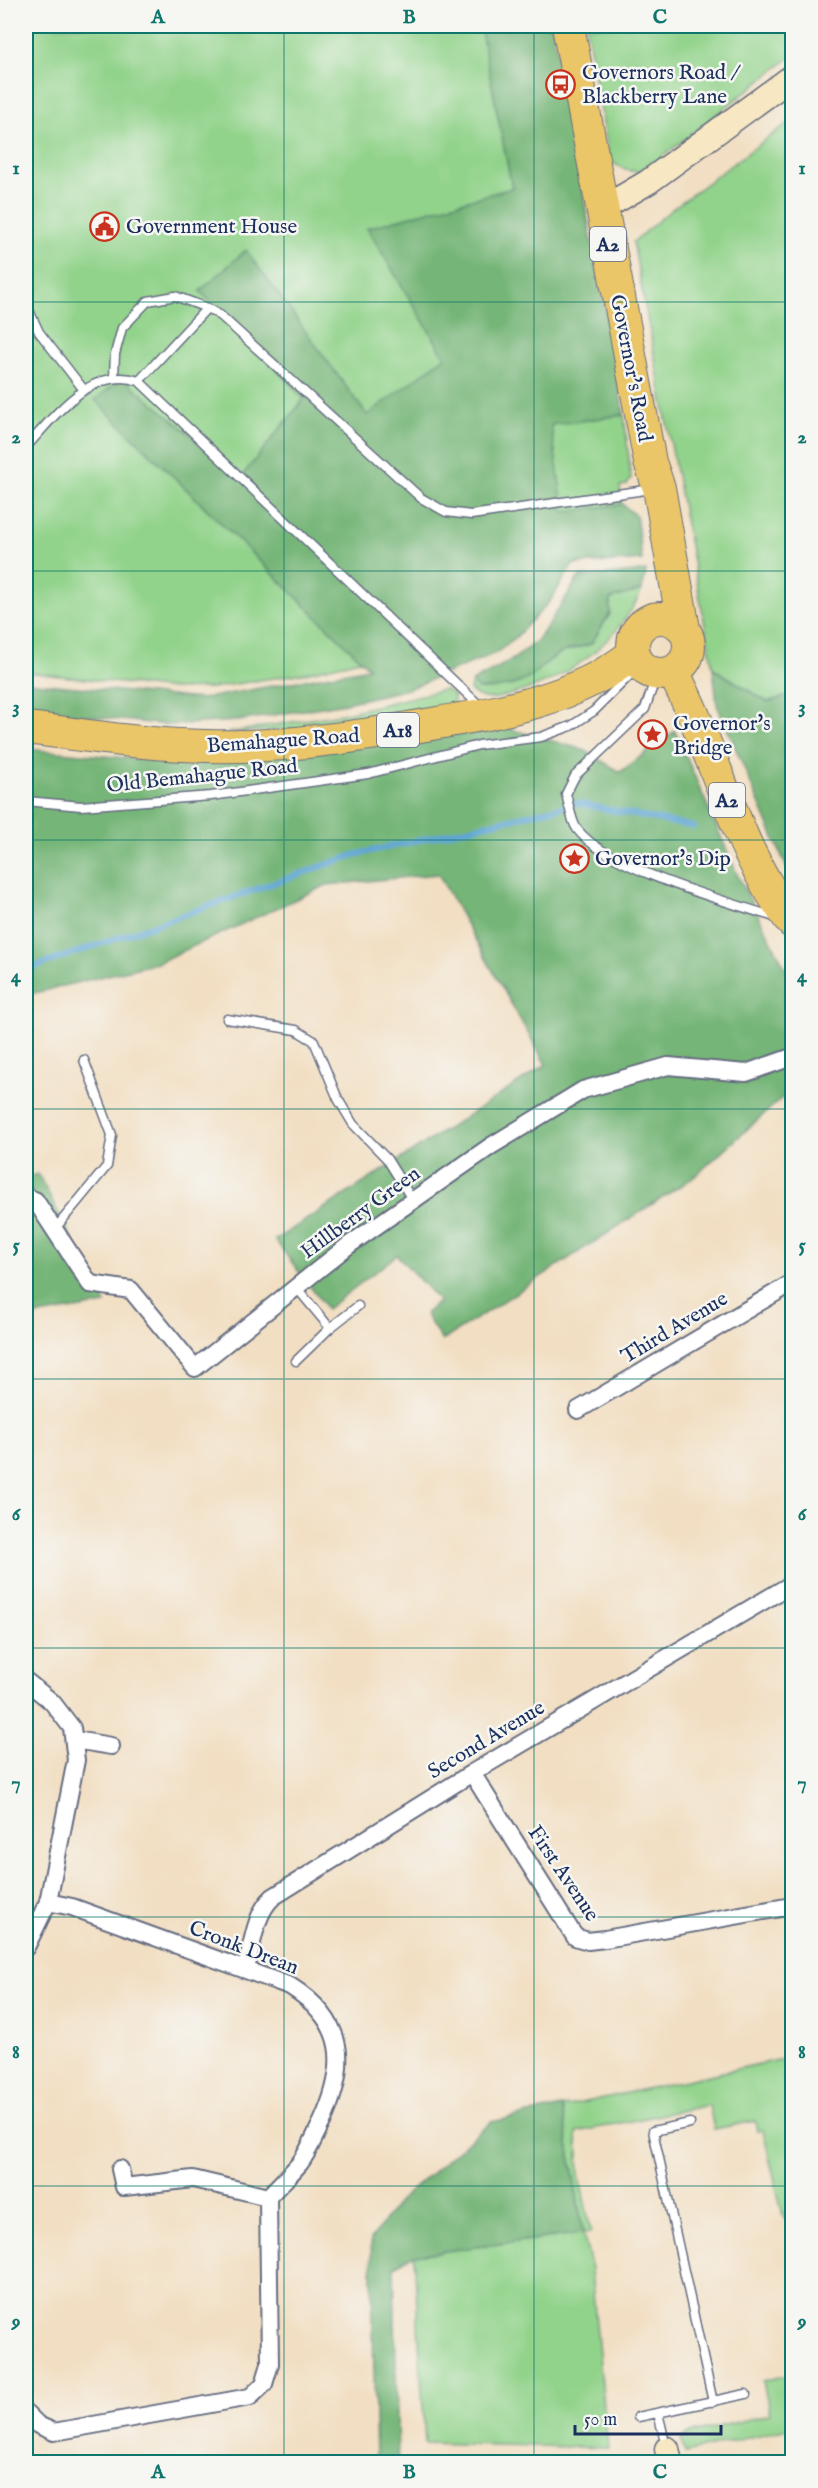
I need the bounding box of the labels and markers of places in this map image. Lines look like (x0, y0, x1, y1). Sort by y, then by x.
place label: Governors Road / Blackberry Lane (582, 60, 742, 111)
bus stop icon: Governors Road / Blackberry Lane (545, 68, 577, 100)
public building icon: Government House (89, 210, 121, 242)
place label: Government House (126, 214, 297, 241)
place label: Governor's Bridge (673, 711, 771, 762)
place icon: Governor's Bridge (636, 719, 668, 751)
place icon: Governor's Dip (558, 842, 590, 874)
place label: Governor's Dip (595, 846, 731, 873)

